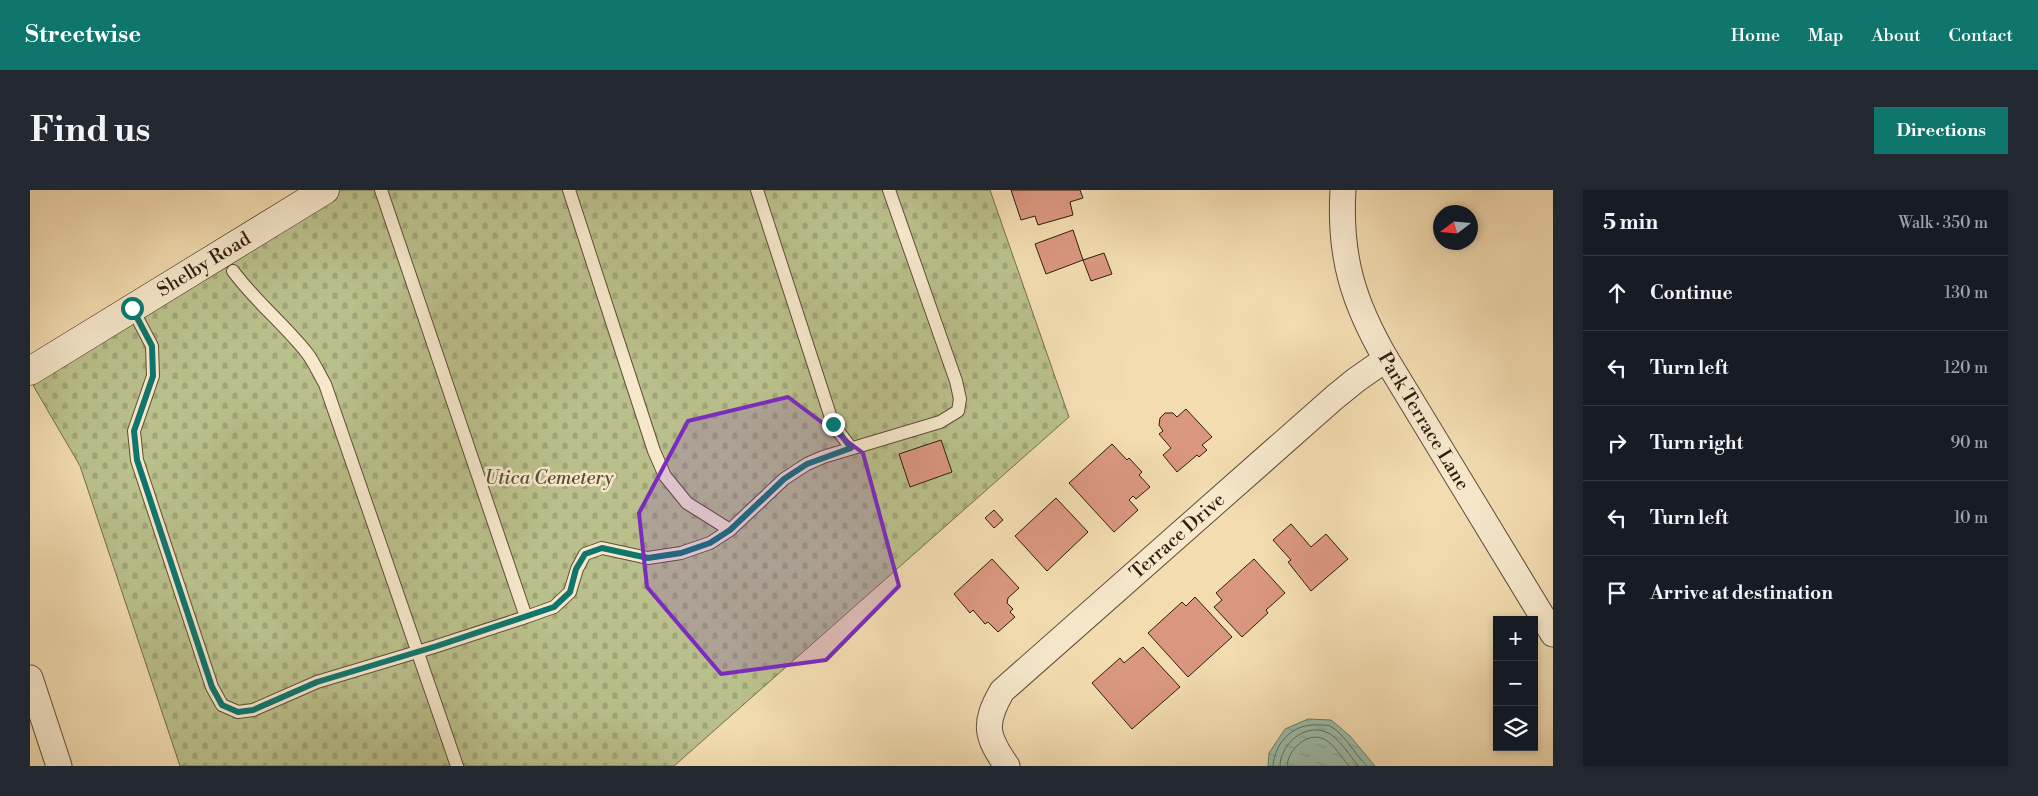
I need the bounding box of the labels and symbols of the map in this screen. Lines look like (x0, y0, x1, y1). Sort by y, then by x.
north arrow (1433, 205, 1478, 250)
street label: Shelby Road (153, 226, 255, 302)
route start (121, 297, 144, 320)
street label: Park Terrace Lane (1373, 348, 1475, 495)
route end (822, 413, 845, 436)
park label: Utica Cemetery (484, 466, 615, 490)
street label: Terrace Drive (1125, 488, 1230, 585)

